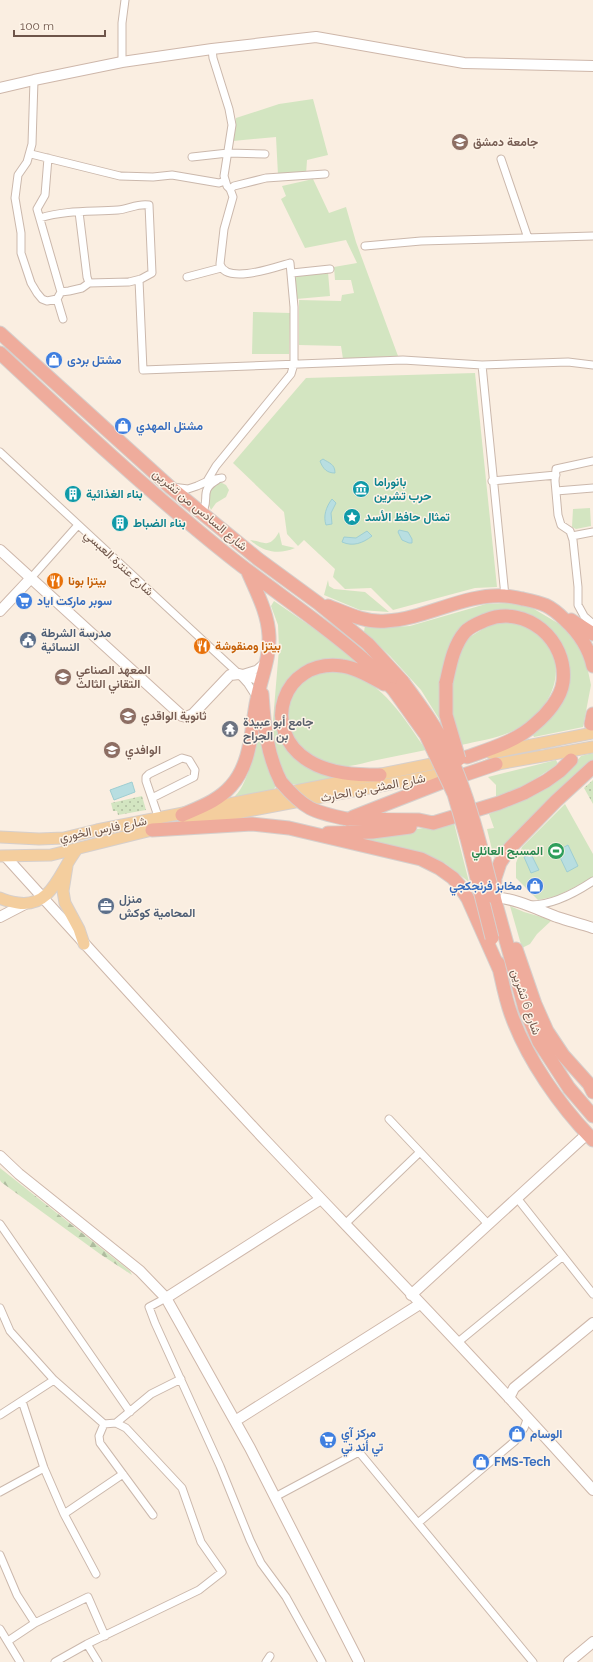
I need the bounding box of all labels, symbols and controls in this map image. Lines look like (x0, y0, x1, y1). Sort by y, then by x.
scale bar (14, 12, 105, 38)
text: 100 m (20, 19, 54, 33)
school or university icon: جامعة دمشق (450, 132, 470, 152)
place label: جامعة دمشق (473, 135, 538, 149)
shop icon: مشتل بردى (44, 350, 64, 370)
place label: مشتل بردى (67, 353, 122, 368)
shop icon: مشتل المهدي (113, 416, 133, 436)
place label: مشتل المهدي (136, 419, 204, 436)
street label: شارع السادس من تشرين (149, 466, 250, 555)
place label: بانوراما حرب تشرين (374, 475, 431, 504)
museum icon: بانوراما حرب تشرين (351, 479, 371, 499)
building icon: بناء الغذائية (63, 484, 83, 504)
place label: بناء الغذائية (86, 487, 143, 501)
place icon: تمثال حافظ الأسد (342, 507, 362, 527)
place label: تمثال حافظ الأسد (365, 510, 450, 524)
building icon: بناء الضباط (110, 513, 130, 533)
place label: بناء الضباط (133, 516, 186, 530)
street label: شارع عنترة العبسي (80, 527, 156, 601)
restaurant icon: بيتزا بونا (45, 571, 65, 591)
place label: بيتزا بونا (68, 574, 107, 589)
supermarket icon: سوبر ماركت اياد (14, 591, 34, 611)
place label: سوبر ماركت اياد (37, 594, 113, 609)
place label: مدرسة الشرطة النسائية (41, 626, 112, 654)
public building icon: مدرسة الشرطة النسائية (18, 630, 38, 650)
restaurant icon: بيتزا ومنقوشة (192, 636, 212, 656)
place label: بيتزا ومنقوشة (215, 639, 281, 654)
place label: المعهد الصناعي التقاني الثالث (76, 663, 151, 694)
school or university icon: المعهد الصناعي التقاني الثالث (53, 667, 73, 687)
school or university icon: ثانوية الواقدي (118, 706, 138, 726)
place label: ثانوية الواقدي (141, 709, 207, 726)
place label: جامع أبو عبيدة بن الجراح (243, 715, 313, 744)
temple icon: جامع أبو عبيدة بن الجراح (220, 719, 240, 739)
school or university icon: الوافدي (102, 740, 122, 760)
place label: الوافدي (125, 743, 161, 760)
street label: شارع المثنى بن الحارث (320, 771, 427, 807)
street label: شارع فارس الخوري (58, 814, 148, 847)
sports icon: المسبح العائلي (546, 841, 566, 861)
place label: المسبح العائلي (471, 844, 543, 861)
shop icon: مخابز فرنجكجي (525, 876, 545, 896)
place label: مخابز فرنجكجي (449, 879, 522, 896)
place label: منزل المحامية كوكش (119, 892, 195, 921)
office icon: منزل المحامية كوكش (96, 896, 116, 916)
street label: شارع 6 تشرين (506, 967, 544, 1037)
shop icon: الوسام (507, 1424, 527, 1444)
place label: مركز آي تي أند تي (341, 1426, 384, 1457)
place label: الوسام (530, 1427, 562, 1442)
supermarket icon: مركز آي تي أند تي (318, 1430, 338, 1450)
shop icon: FMS-Tech (471, 1452, 491, 1472)
place label: FMS-Tech (494, 1455, 550, 1469)

